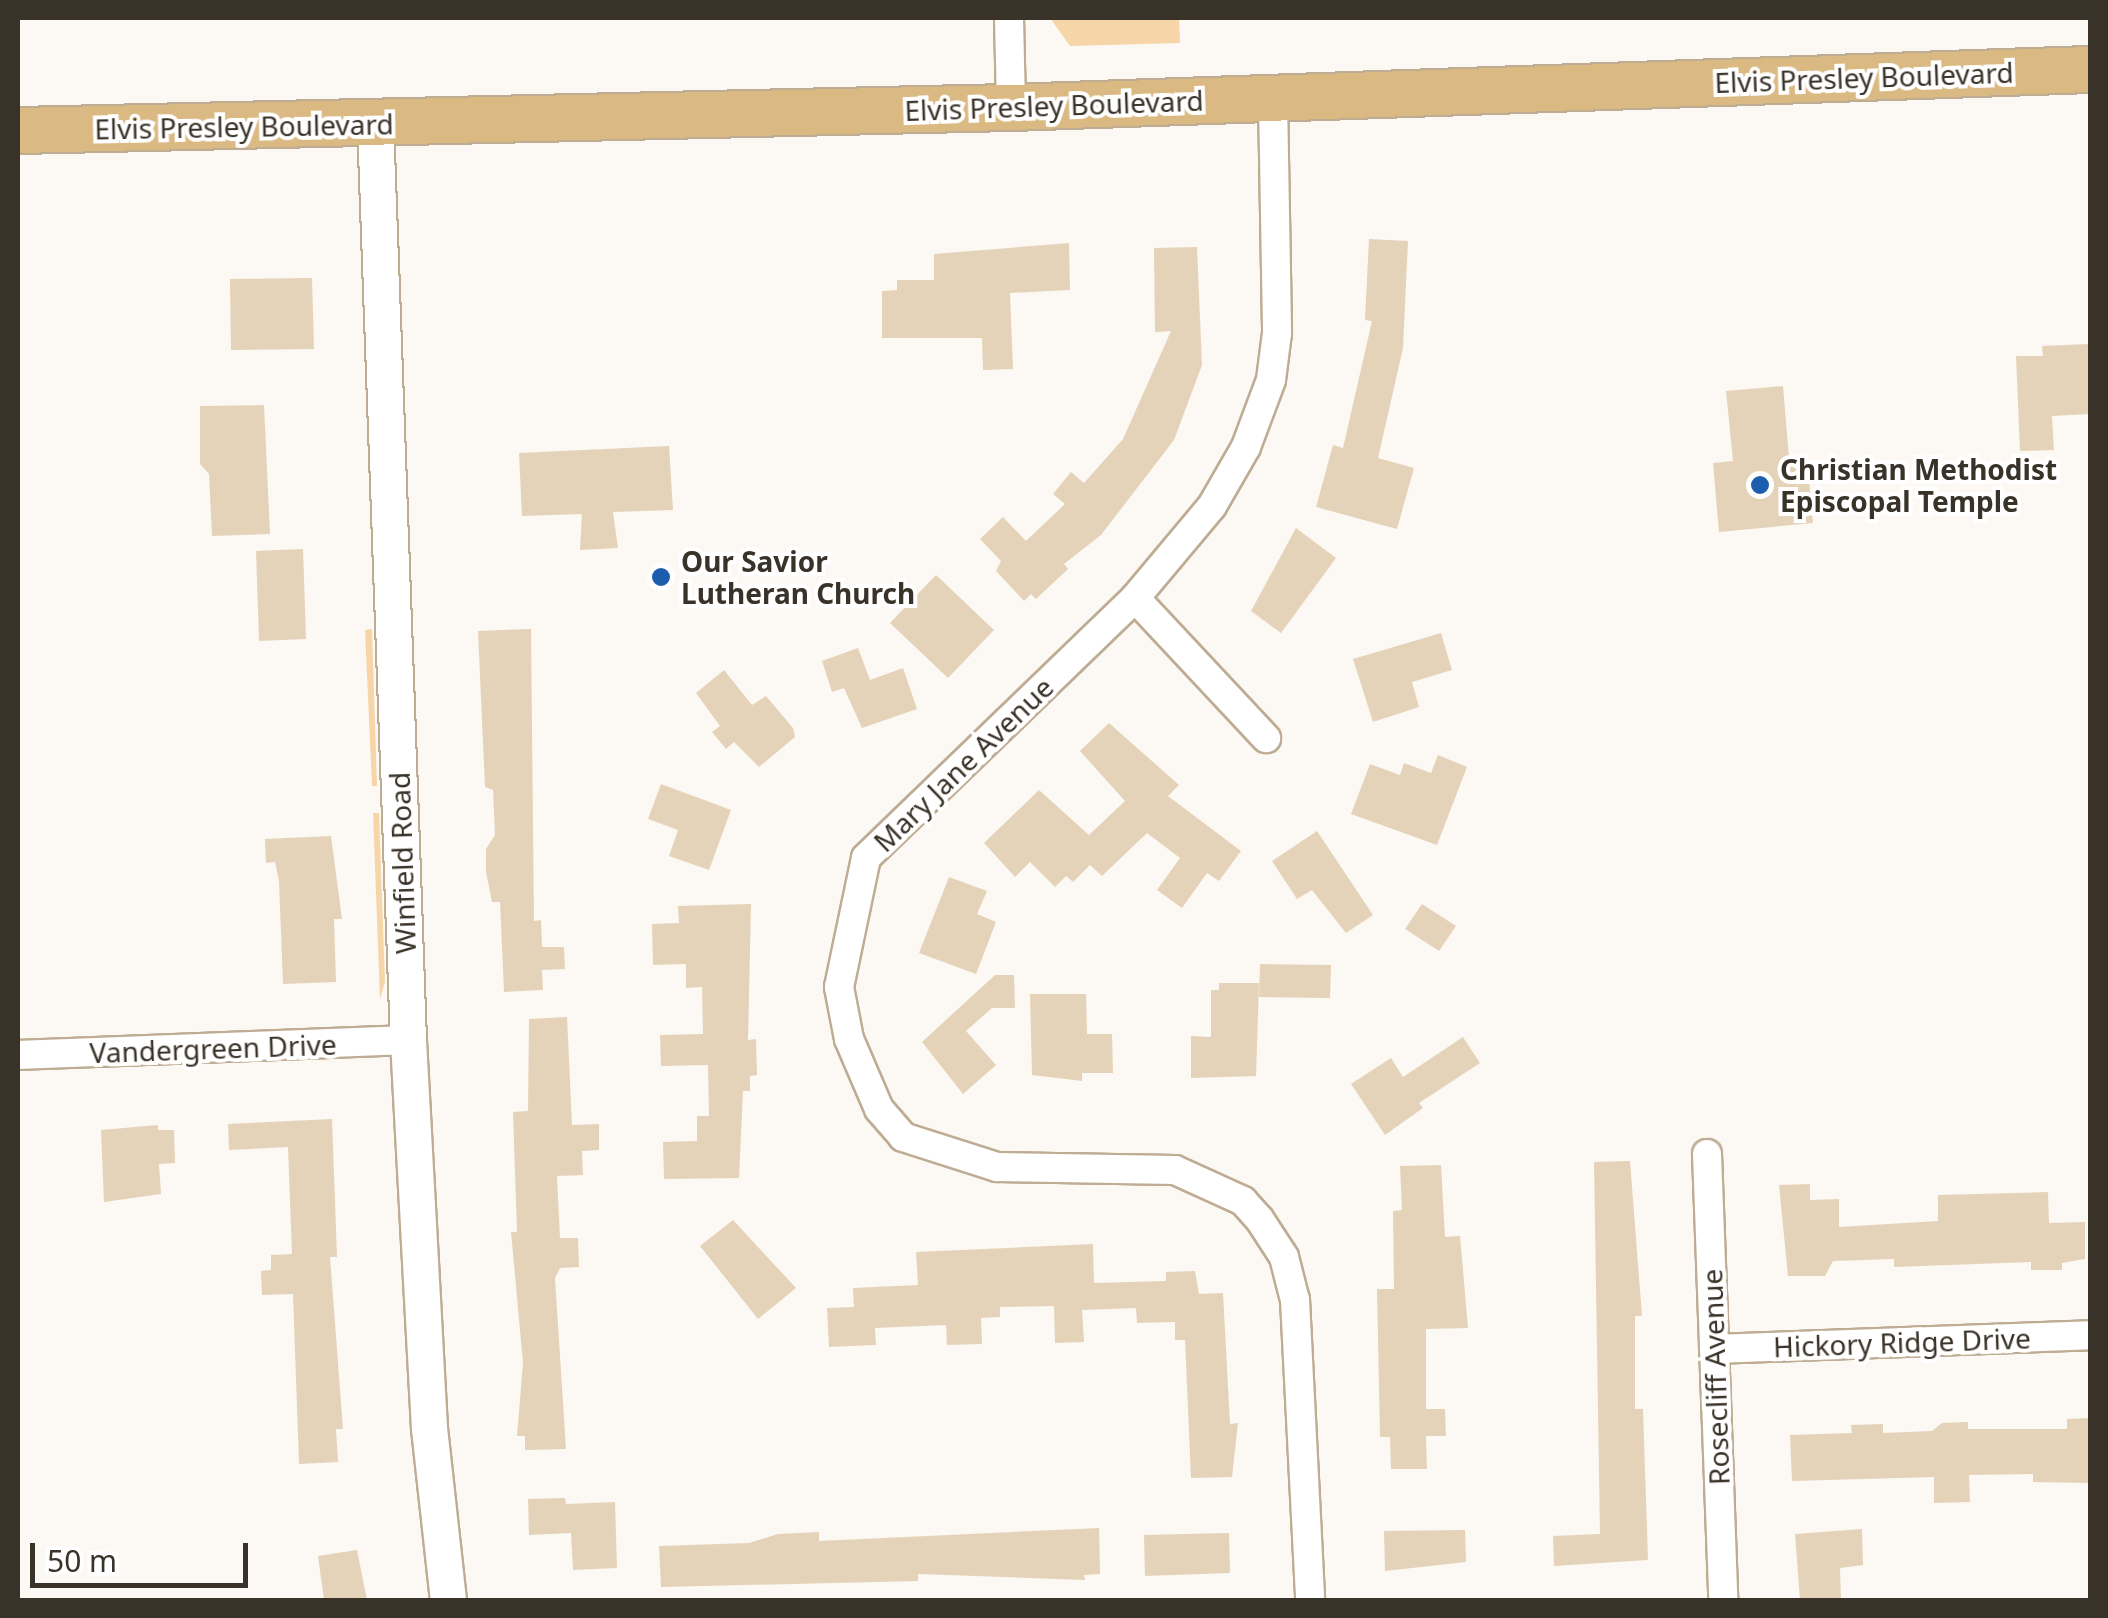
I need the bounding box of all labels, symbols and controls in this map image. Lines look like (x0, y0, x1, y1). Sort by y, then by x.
street label: Elvis Presley Boulevard (1714, 55, 2014, 99)
street label: Elvis Presley Boulevard (904, 83, 1204, 127)
street label: Elvis Presley Boulevard (94, 107, 394, 145)
place label: Christian Methodist Episcopal Temple (1780, 452, 2057, 518)
marker: Christian Methodist Episcopal Temple (1749, 474, 1771, 496)
place label: Our Savior Lutheran Church (681, 544, 915, 610)
marker: Our Savior Lutheran Church (650, 566, 672, 588)
street label: Mary Jane Avenue (866, 670, 1060, 858)
street label: Winfield Road (382, 771, 422, 955)
street label: Vandergreen Drive (89, 1027, 337, 1069)
street label: Rosecliff Avenue (1694, 1268, 1736, 1486)
street label: Hickory Ridge Drive (1773, 1321, 2031, 1363)
scale bar (35, 1523, 252, 1585)
text: 50 m (47, 1540, 117, 1581)

